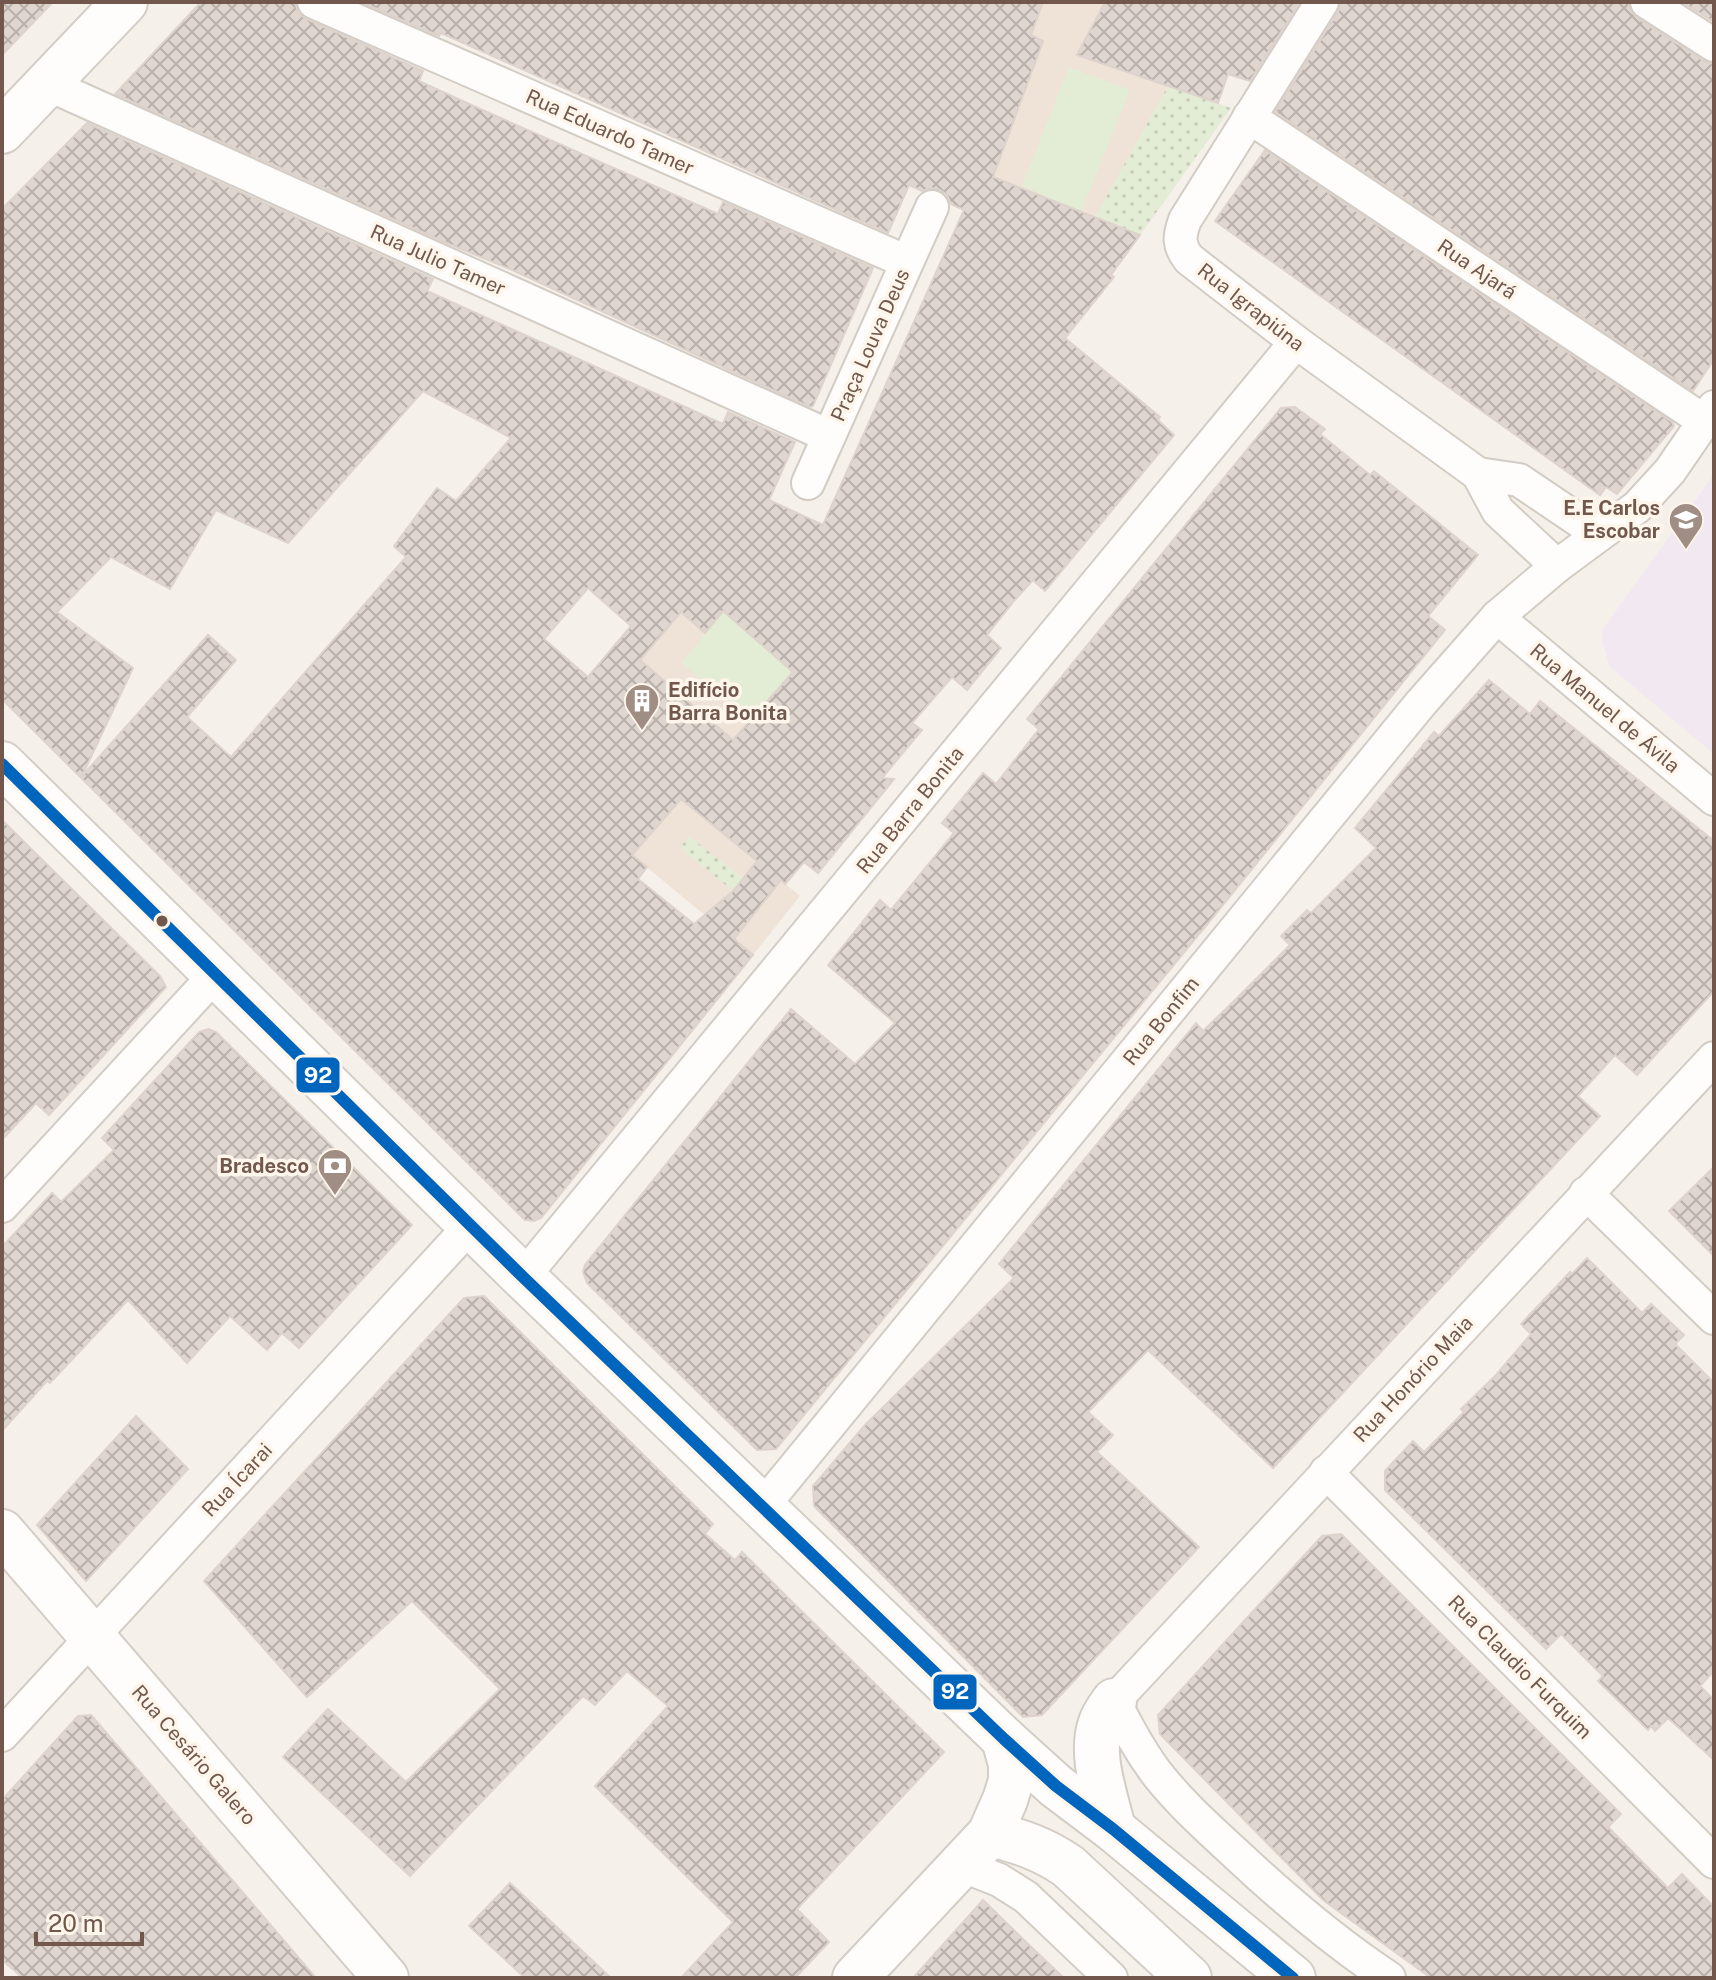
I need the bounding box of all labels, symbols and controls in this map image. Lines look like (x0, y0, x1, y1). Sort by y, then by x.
street label: Rua Eduardo Tamer (522, 84, 698, 180)
street label: Rua Julio Tamer (367, 219, 510, 301)
street label: Rua Ajará (1433, 234, 1521, 304)
street label: Rua Igrapiúna (1193, 258, 1309, 356)
street label: Praça Louva Deus (826, 265, 914, 425)
place label: E.E Carlos Escobar (1563, 496, 1660, 543)
school or university icon: E.E Carlos Escobar (1667, 501, 1705, 551)
street label: Rua Manuel de Ávila (1525, 638, 1685, 778)
place label: Edifício Barra Bonita (668, 678, 787, 725)
building icon: Edifício Barra Bonita (623, 682, 661, 732)
street label: Rua Barra Bonita (851, 742, 969, 878)
unlabelled marker (154, 913, 170, 929)
street label: Rua Bonfim (1118, 972, 1204, 1070)
line badge: 92 (295, 1056, 341, 1094)
text: 92 (304, 1062, 332, 1088)
bank icon: Bradesco (316, 1147, 354, 1197)
place label: Bradesco (219, 1154, 309, 1178)
street label: Rua Honório Maia (1348, 1311, 1478, 1447)
street label: Rua Ícarai (196, 1438, 277, 1522)
street label: Rua Claudio Furquim (1443, 1590, 1597, 1744)
line badge: 92 (932, 1673, 978, 1711)
text: 92 (941, 1678, 969, 1704)
street label: Rua Cesário Galero (127, 1680, 261, 1830)
scale bar (36, 1896, 142, 1946)
text: 20 m (48, 1909, 104, 1937)

